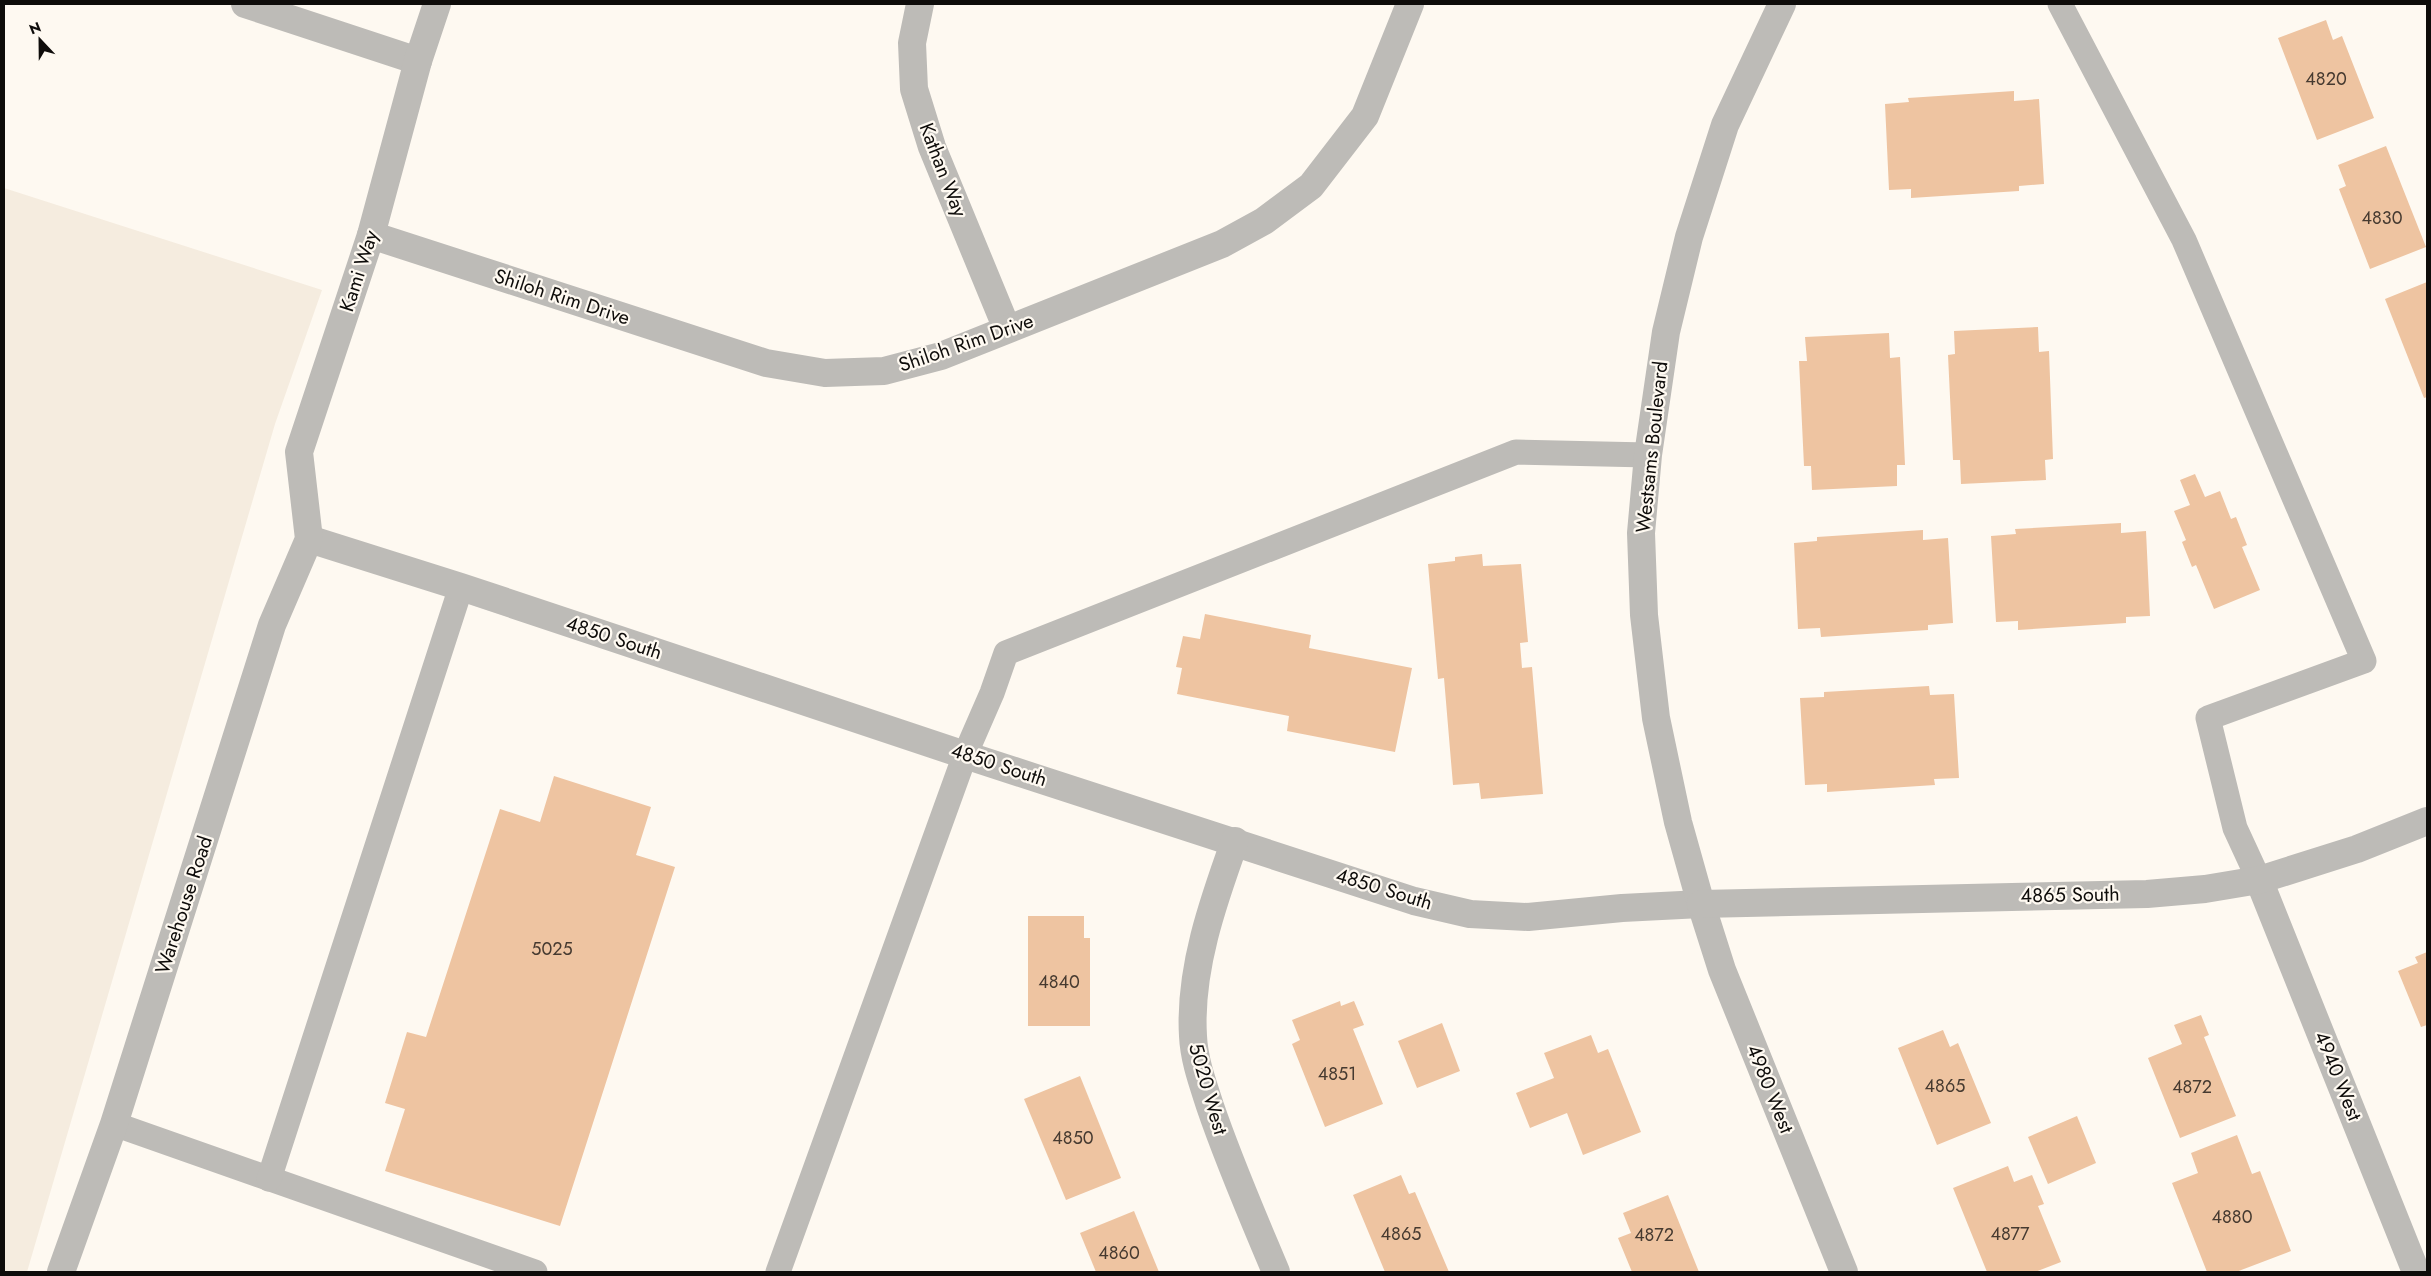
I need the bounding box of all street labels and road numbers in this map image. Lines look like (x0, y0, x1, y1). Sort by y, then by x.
street label: Kathan Way (912, 119, 974, 221)
street label: Kami Way (332, 226, 386, 315)
street label: Shiloh Rim Drive (490, 261, 634, 333)
street label: Shiloh Rim Drive (895, 306, 1037, 380)
street label: Westsams Boulevard (1629, 360, 1675, 534)
street label: 4850 South (562, 609, 666, 667)
street label: 4850 South (947, 736, 1051, 794)
street label: Warehouse Road (148, 832, 220, 978)
street label: 4850 South (1332, 861, 1436, 917)
street label: 4865 South (2020, 880, 2120, 910)
street label: 4940 West (2307, 1027, 2369, 1125)
street label: 5020 West (1181, 1040, 1235, 1138)
street label: 4980 West (1739, 1040, 1801, 1138)

